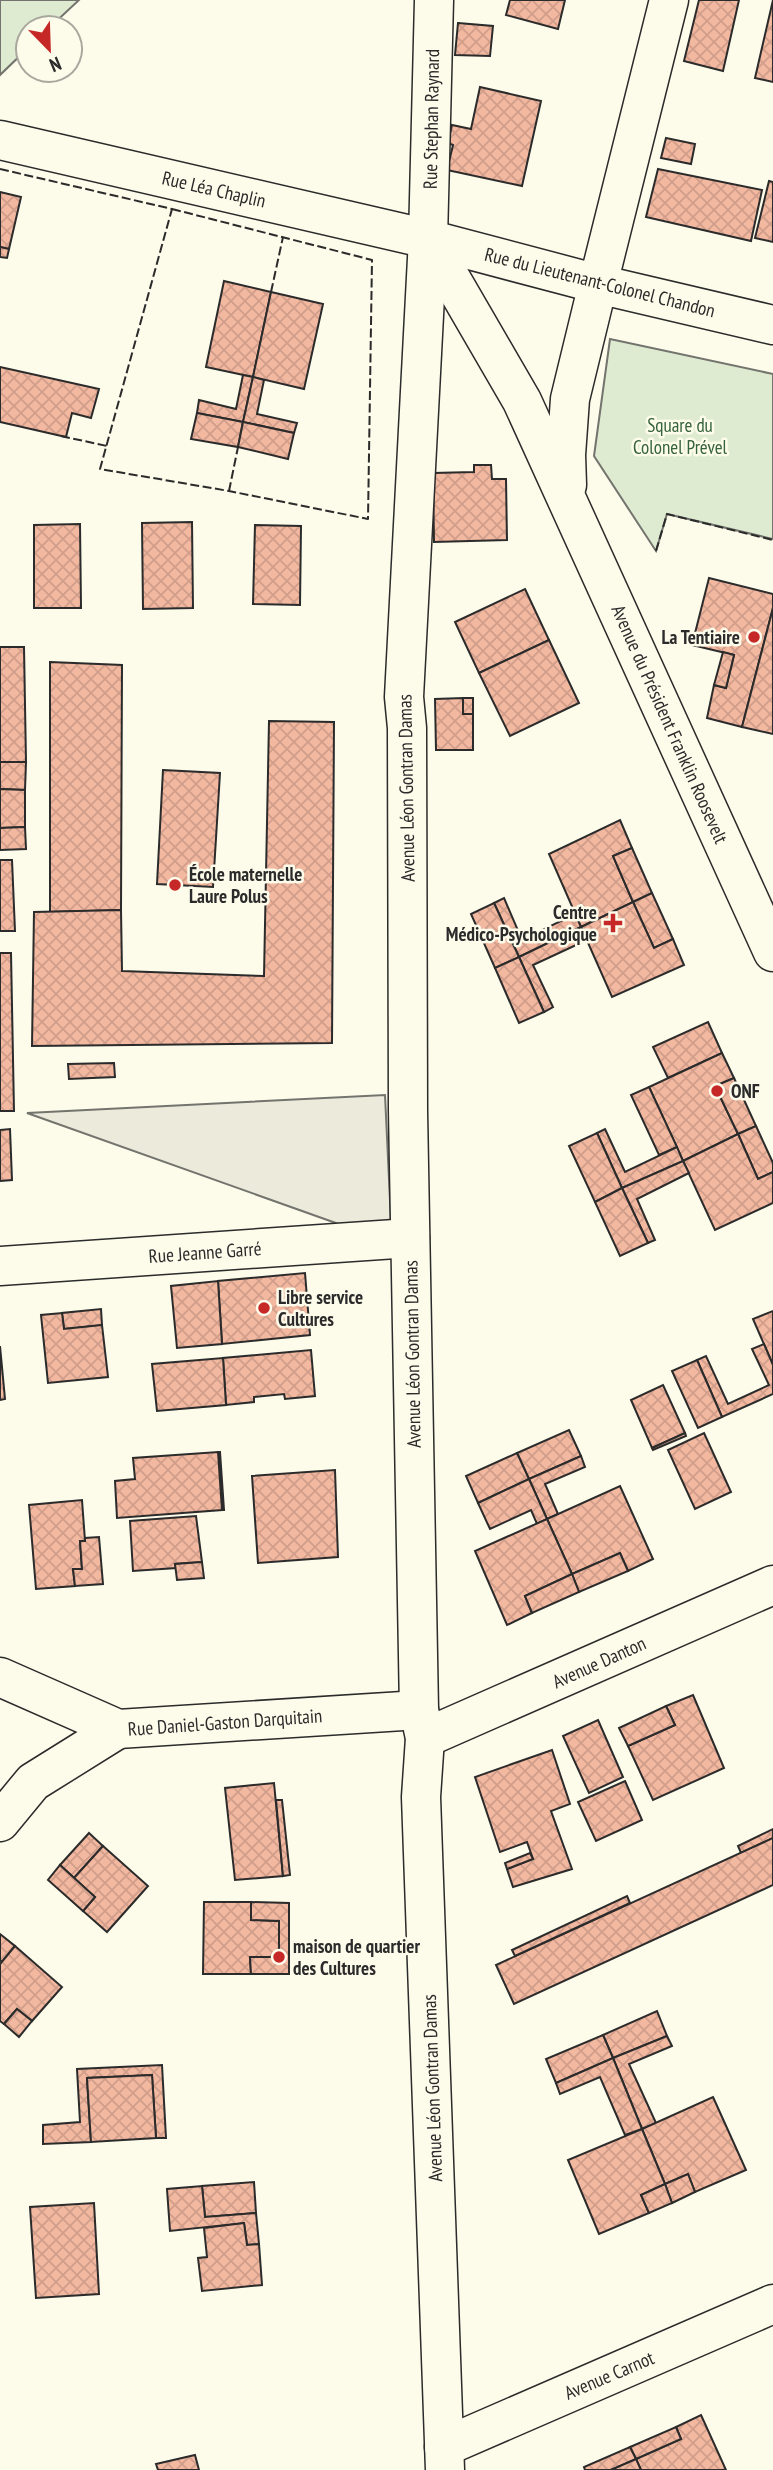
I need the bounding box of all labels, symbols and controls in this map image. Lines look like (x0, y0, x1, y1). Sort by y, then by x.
north arrow (14, 14, 84, 84)
street label: Rue Stephan Raynard (418, 49, 444, 189)
text: N (46, 52, 65, 78)
street label: Rue Léa Chaplin (160, 165, 268, 213)
street label: Rue du Lieutenant-Colonel Chandon (482, 242, 718, 322)
park label: Square du Colonel Prével (633, 413, 728, 459)
street label: Avenue du Président Franklin Roosevelt (606, 601, 734, 848)
place label: La Tentiaire (661, 625, 740, 649)
marker: La Tentiaire (746, 629, 762, 645)
street label: Avenue Léon Gontran Damas (392, 694, 420, 882)
place label: École maternelle Laure Polus (189, 862, 302, 908)
marker: École maternelle Laure Polus (167, 877, 183, 893)
place label: Centre Médico-Psychologique (446, 900, 597, 946)
marker: Centre Médico-Psychologique (603, 913, 623, 933)
place label: ONF (731, 1079, 760, 1103)
marker: ONF (709, 1083, 725, 1099)
street label: Rue Jeanne Garré (148, 1236, 262, 1268)
street label: Avenue Léon Gontran Damas (398, 1260, 426, 1448)
place label: Libre service Cultures (278, 1285, 363, 1331)
marker: Libre service Cultures (256, 1300, 272, 1316)
street label: Avenue Danton (549, 1631, 649, 1693)
street label: Rue Daniel-Gaston Darquitain (127, 1703, 323, 1741)
place label: maison de quartier des Cultures (293, 1934, 420, 1980)
marker: maison de quartier des Cultures (271, 1949, 287, 1965)
street label: Avenue Léon Gontran Damas (417, 1994, 447, 2182)
street label: Avenue Carnot (561, 2345, 658, 2405)

